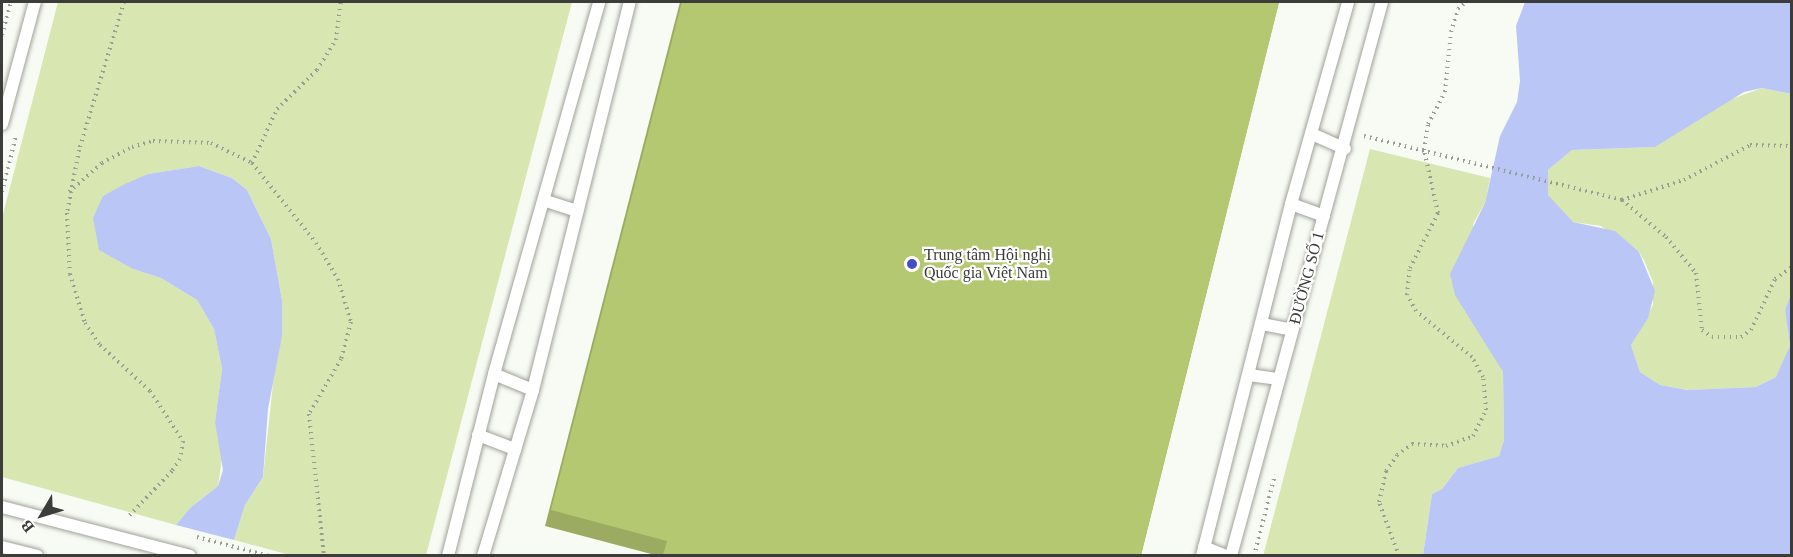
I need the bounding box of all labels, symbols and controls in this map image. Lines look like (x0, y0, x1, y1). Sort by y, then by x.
street label: ĐƯỜNG SỐ 1 (1285, 230, 1329, 326)
place label: Trung tâm Hội nghị Quốc gia Việt Nam (924, 245, 1051, 283)
marker: Trung tâm Hội nghị Quốc gia Việt Nam (905, 257, 919, 271)
north arrow (12, 485, 72, 545)
text: B (17, 517, 37, 536)

